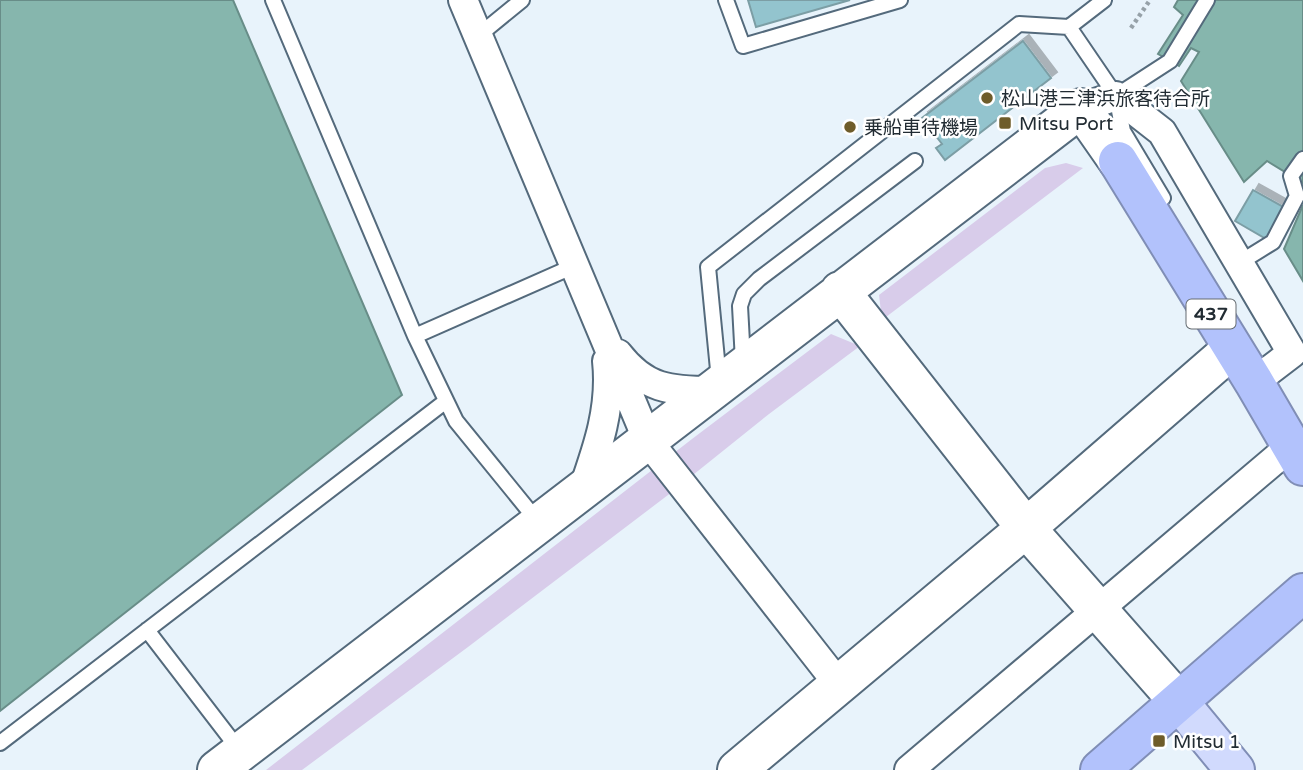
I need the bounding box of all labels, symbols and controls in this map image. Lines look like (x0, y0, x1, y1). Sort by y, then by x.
place label: 松山港三津浜旅客待合所 (1001, 88, 1210, 110)
marker: 松山港三津浜旅客待合所 (979, 90, 995, 106)
place label: Mitsu Port (1019, 113, 1113, 135)
marker: Mitsu Port (997, 115, 1013, 131)
place label: 乗船車待機場 (864, 117, 978, 139)
marker: 乗船車待機場 (842, 119, 858, 135)
road number: 437 (1186, 300, 1236, 328)
place label: Mitsu 1 (1173, 731, 1241, 753)
marker: Mitsu 1 (1151, 733, 1167, 749)

